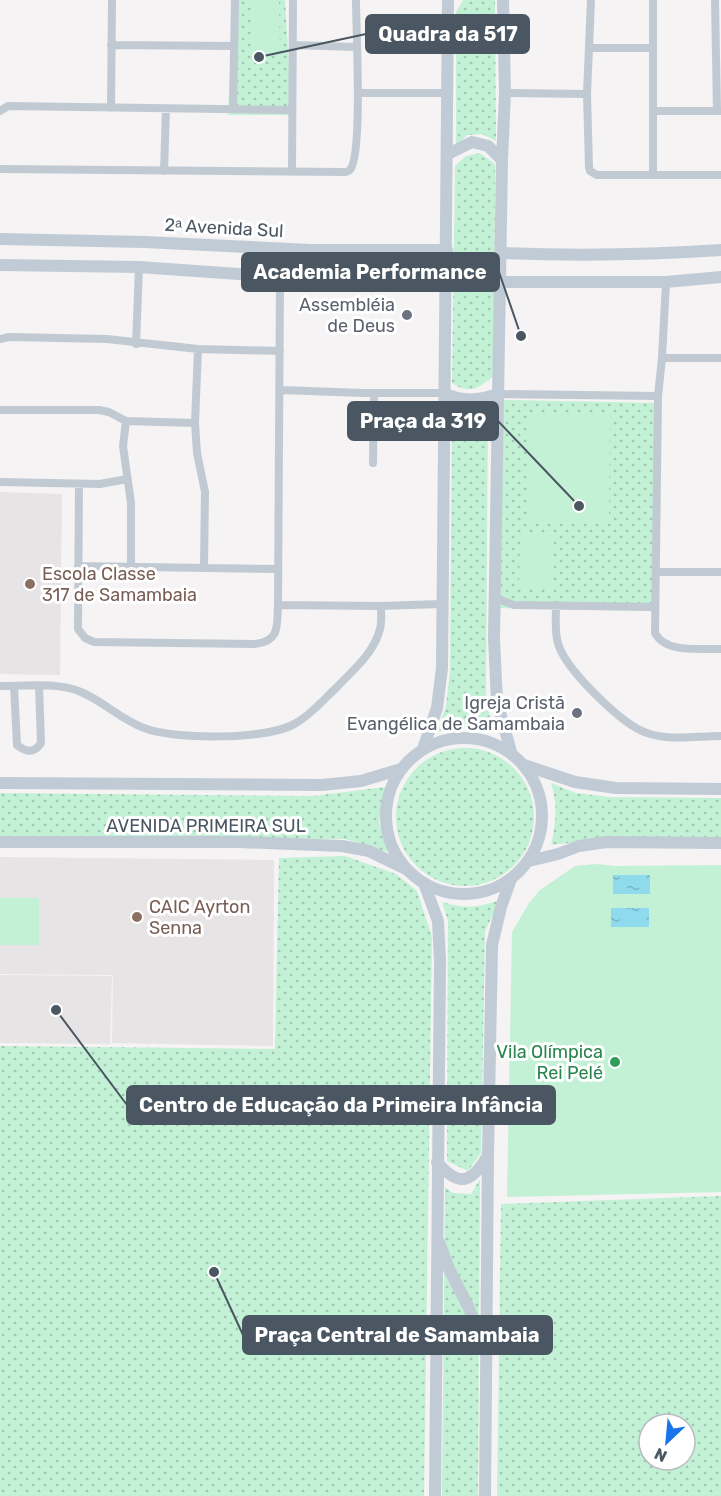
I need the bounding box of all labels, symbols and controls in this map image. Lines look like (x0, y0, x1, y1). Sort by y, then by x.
callout: Quadra da 517 (366, 15, 529, 53)
text: Quadra da 517 (378, 22, 518, 46)
street label: 2ᵃ Avenida Sul (164, 214, 284, 242)
callout: Academia Performance (242, 253, 499, 291)
text: Academia Performance (253, 260, 487, 284)
place label: Assembléia de Deus (299, 294, 395, 337)
marker: Assembléia de Deus (400, 308, 414, 322)
callout: Praça da 319 (348, 402, 498, 440)
text: Praça da 319 (360, 409, 486, 433)
place label: Escola Classe 317 de Samambaia (42, 563, 197, 606)
marker: Escola Classe 317 de Samambaia (23, 577, 37, 591)
place label: Igreja Cristã Evangélica de Samambaia (347, 692, 565, 735)
marker: Igreja Cristã Evangélica de Samambaia (570, 706, 584, 720)
street label: AVENIDA PRIMEIRA SUL (106, 815, 306, 837)
place label: CAIC Ayrton Senna (149, 896, 250, 939)
marker: CAIC Ayrton Senna (130, 910, 144, 924)
place label: Vila Olímpica Rei Pelé (496, 1041, 603, 1084)
marker: Vila Olímpica Rei Pelé (608, 1055, 622, 1069)
callout: Centro de Educação da Primeira Infância (127, 1086, 555, 1124)
text: Centro de Educação da Primeira Infância (139, 1093, 543, 1117)
callout: Praça Central de Samambaia (243, 1316, 552, 1354)
text: Praça Central de Samambaia (255, 1323, 540, 1347)
north arrow (637, 1412, 697, 1472)
text: N (651, 1444, 670, 1466)

